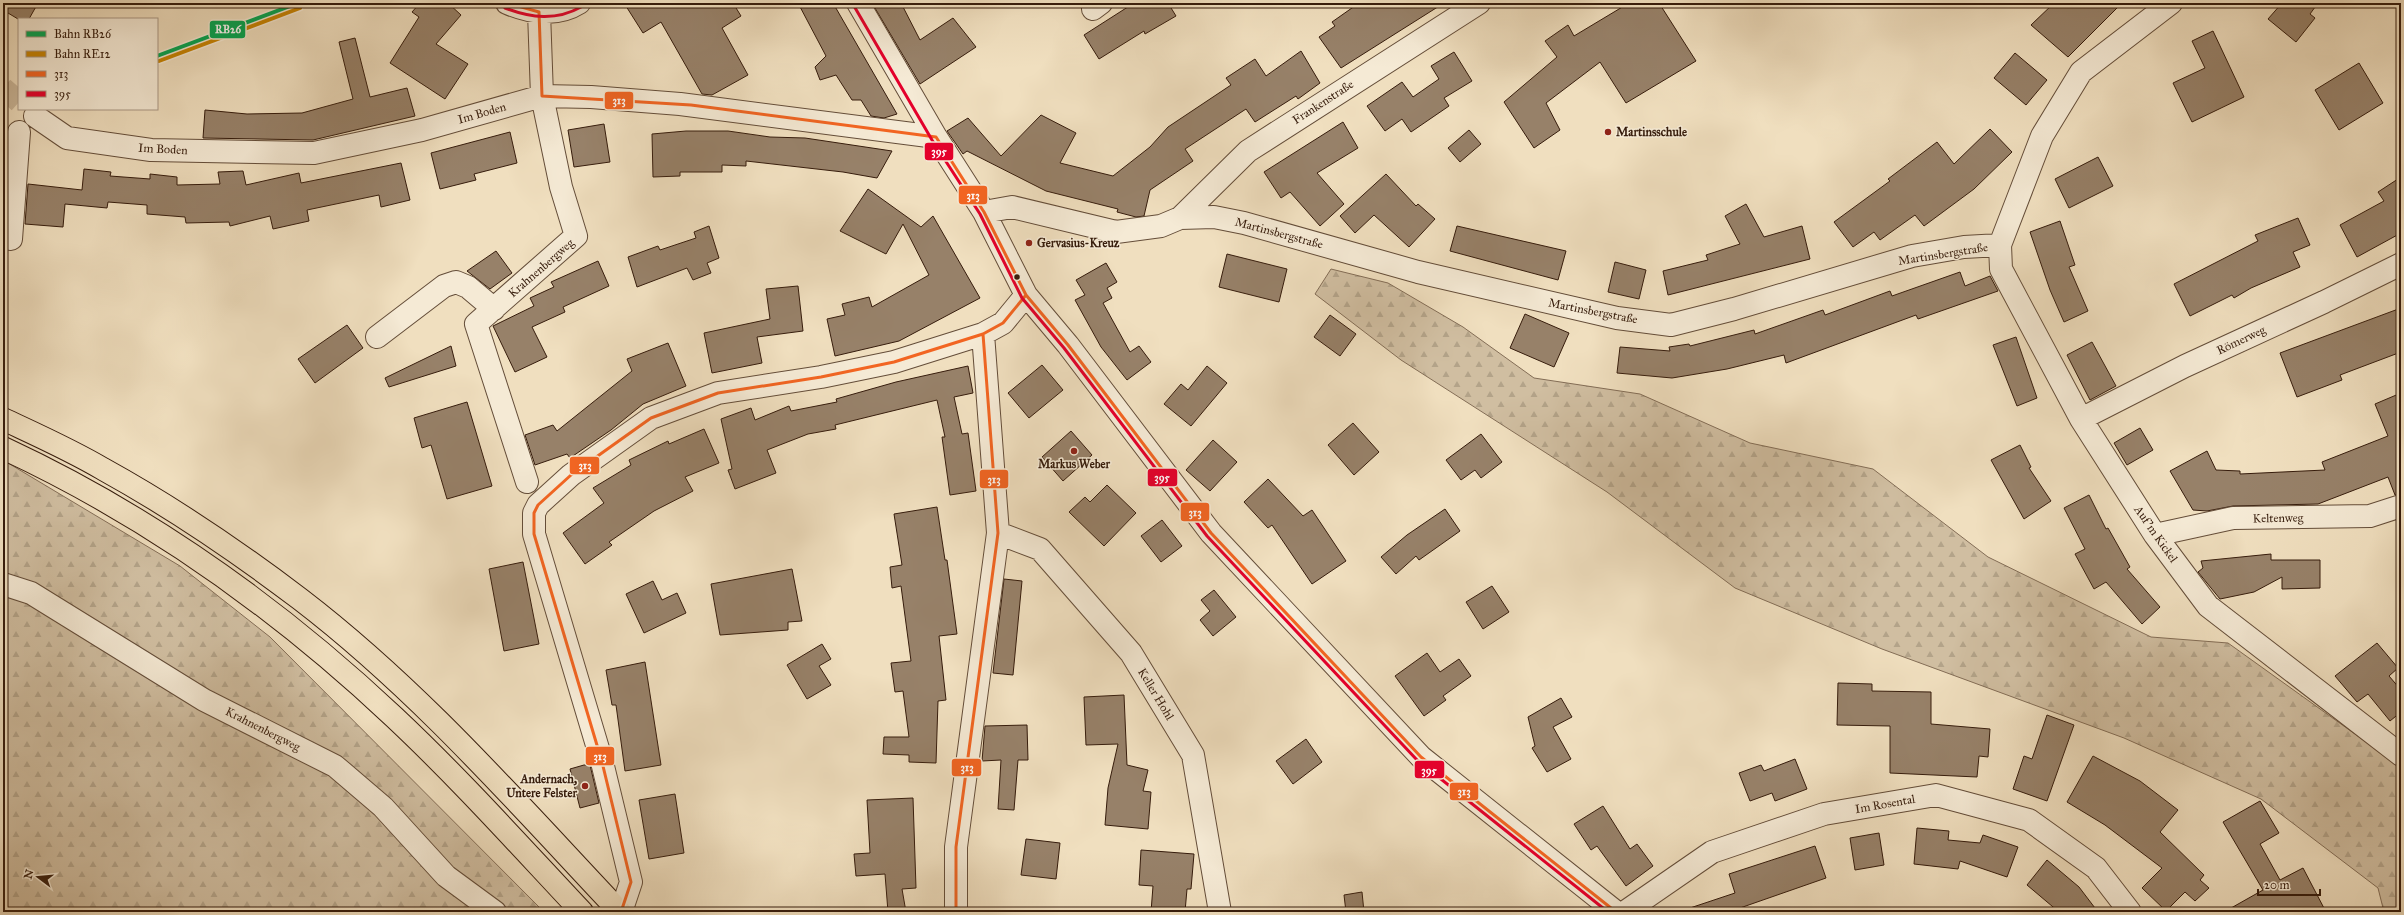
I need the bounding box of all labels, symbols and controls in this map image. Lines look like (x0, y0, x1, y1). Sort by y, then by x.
legend (18, 18, 158, 110)
line badge: RB26 (209, 20, 246, 39)
text: RB26 (215, 23, 242, 36)
text: Bahn RB26 (54, 27, 112, 41)
text: Bahn RE12 (54, 47, 111, 61)
text: 313 (54, 67, 69, 81)
street label: Frankenstraße (1290, 77, 1356, 127)
text: 395 (54, 87, 71, 101)
line badge: 313 (604, 91, 634, 110)
text: 313 (612, 94, 626, 108)
street label: Im Boden (456, 99, 508, 127)
place label: Martinsschule (1616, 125, 1687, 139)
marker: Martinsschule (1603, 127, 1613, 137)
street label: Im Boden (138, 141, 189, 157)
line badge: 395 (924, 142, 954, 161)
text: 395 (931, 145, 948, 159)
line badge: 313 (958, 185, 988, 205)
text: 313 (966, 189, 980, 203)
street label: Martinsbergstraße (1233, 215, 1325, 252)
street label: Krahnenbergweg (505, 236, 578, 301)
place label: Gervasius-Kreuz (1037, 236, 1120, 250)
marker: Gervasius-Kreuz (1024, 238, 1034, 248)
street label: Martinsbergstraße (1897, 240, 1989, 269)
unlabelled marker (1012, 272, 1022, 282)
street label: Martinsbergstraße (1547, 295, 1639, 328)
street label: Römerweg (2214, 322, 2268, 358)
marker: Markus Weber (1069, 446, 1079, 456)
line badge: 313 (569, 456, 600, 475)
place label: Markus Weber (1038, 457, 1110, 471)
text: 313 (578, 459, 592, 473)
line badge: 395 (1147, 468, 1178, 487)
line badge: 313 (979, 469, 1009, 489)
text: 395 (1154, 471, 1171, 485)
text: 313 (987, 473, 1001, 487)
line badge: 313 (1180, 502, 1210, 522)
street label: Auf'm Kickel (2131, 502, 2181, 566)
text: 313 (1188, 506, 1202, 520)
street label: Keltenweg (2253, 511, 2304, 526)
street label: Keller Hohl (1135, 665, 1177, 723)
street label: Krahnenbergweg (223, 704, 303, 755)
line badge: 313 (585, 746, 615, 766)
text: 313 (593, 750, 607, 764)
line badge: 313 (951, 758, 982, 777)
line badge: 395 (1414, 760, 1445, 779)
text: 313 (960, 761, 974, 775)
text: 395 (1421, 764, 1438, 778)
place label: Andernach, Untere Felster (506, 772, 577, 800)
marker: Andernach, Untere Felster (580, 781, 590, 791)
line badge: 313 (1449, 782, 1479, 801)
text: 313 (1457, 785, 1471, 799)
street label: Im Rosental (1854, 792, 1917, 816)
north arrow (18, 857, 58, 897)
text: N (21, 867, 37, 881)
scale bar (2258, 871, 2320, 897)
text: 20 m (2264, 878, 2290, 892)

